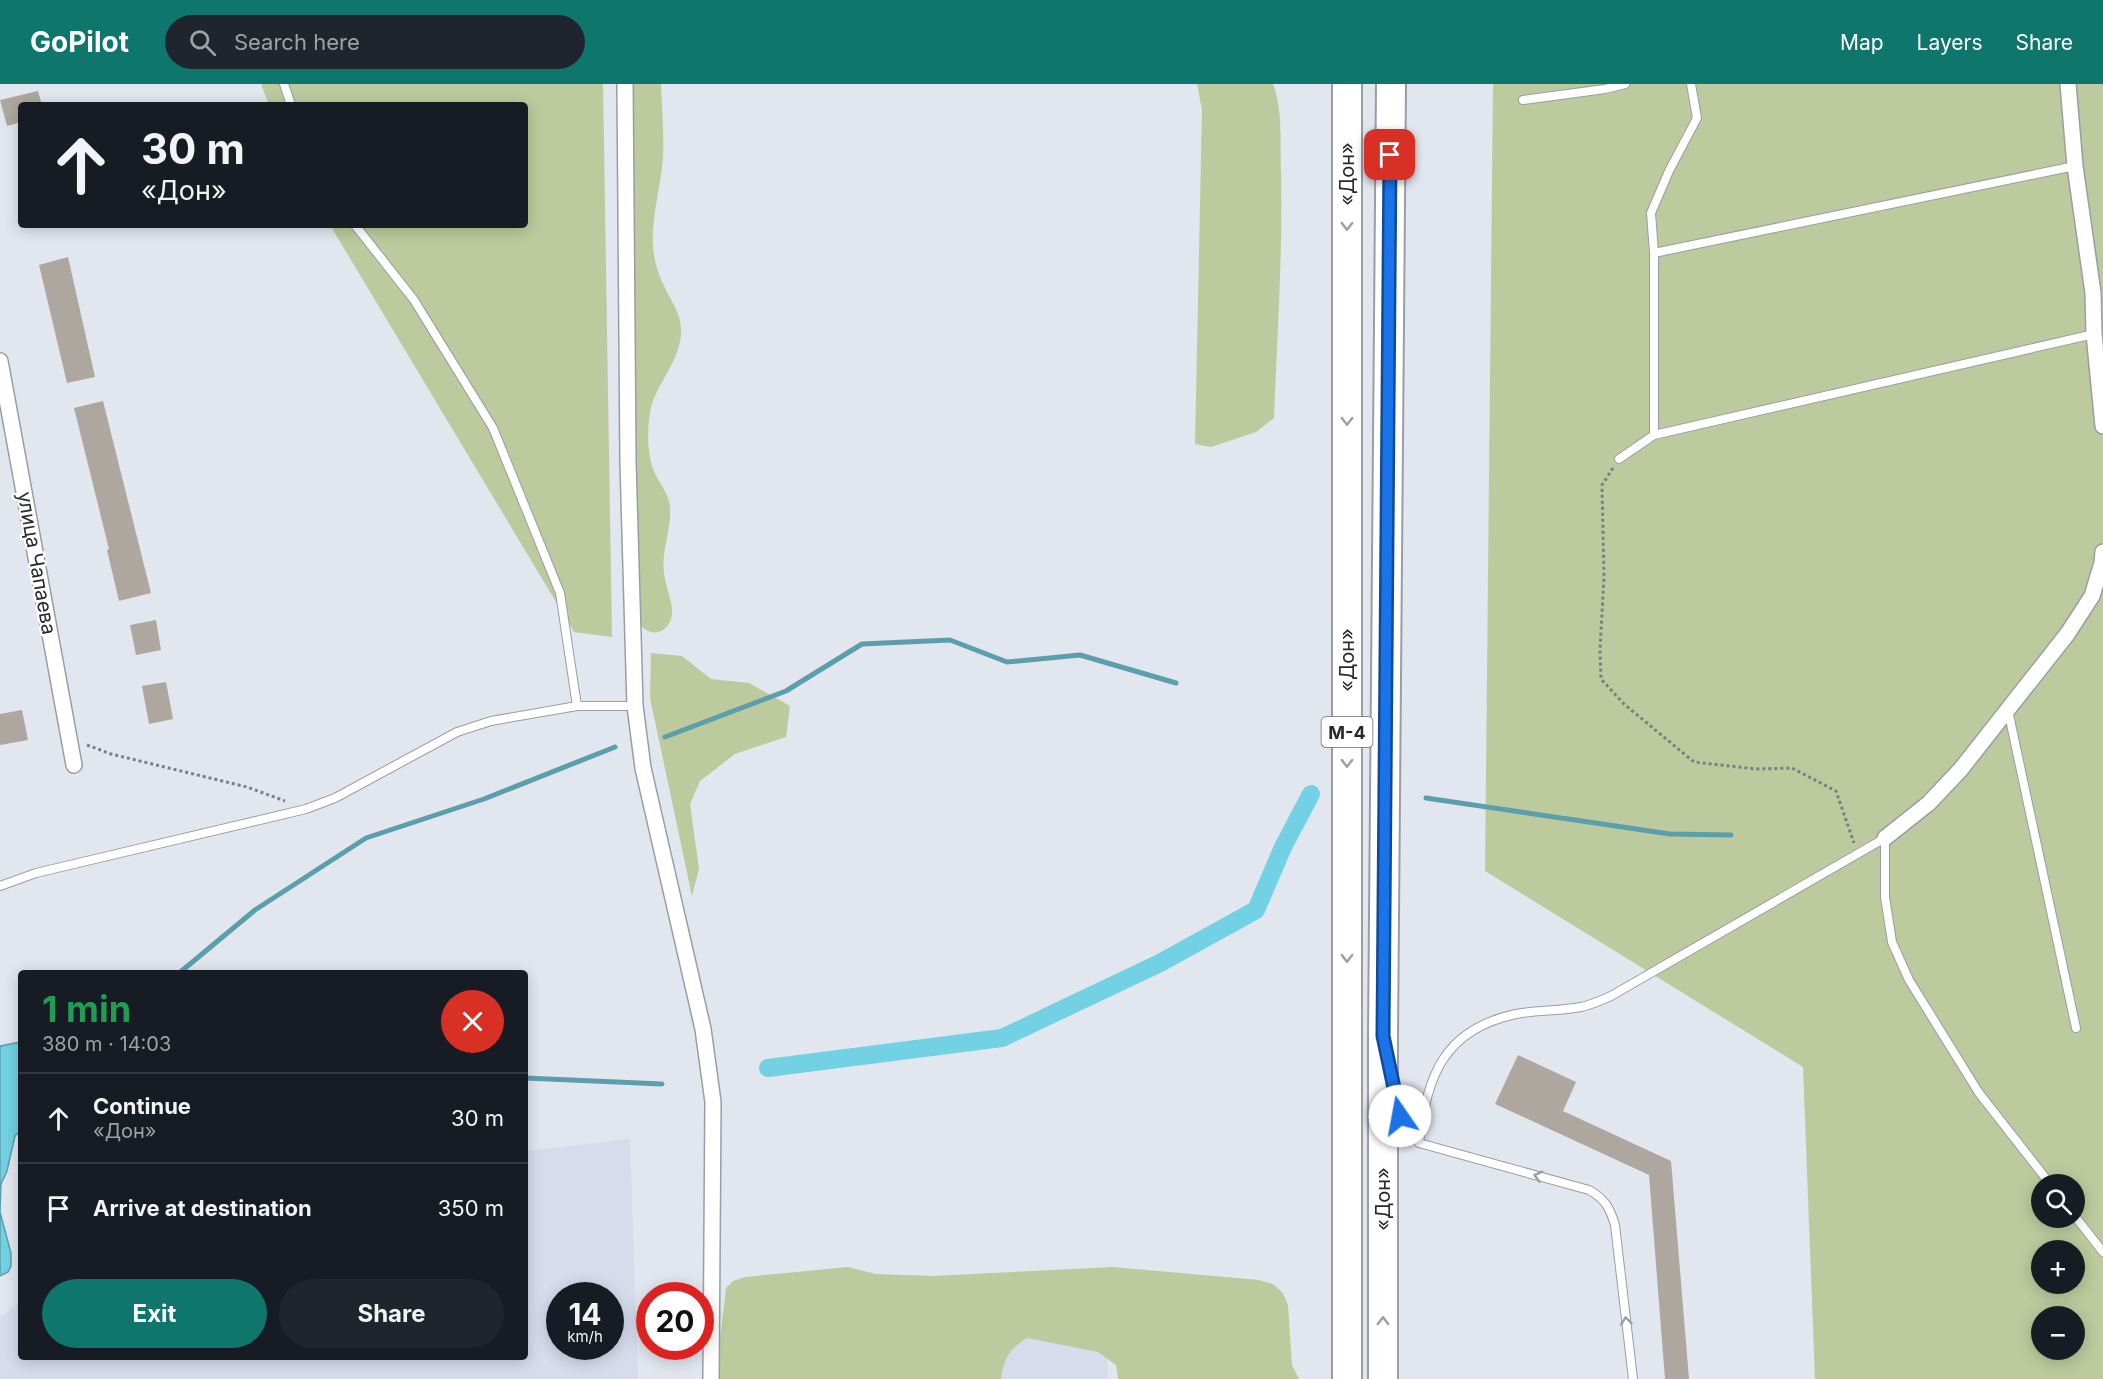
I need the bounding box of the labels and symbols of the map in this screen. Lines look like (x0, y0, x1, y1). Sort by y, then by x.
pin (1364, 129, 1415, 180)
street label: «Дон» (1335, 142, 1359, 206)
one-way arrow (1341, 222, 1353, 231)
one-way arrow (1341, 417, 1353, 426)
street label: улица Чапаева (13, 490, 61, 636)
street label: «Дон» (1335, 628, 1359, 692)
road number: М-4 (1322, 717, 1372, 747)
one-way arrow (1341, 759, 1353, 768)
one-way arrow (1341, 954, 1353, 963)
position arrow (1368, 1084, 1432, 1148)
street label: «Дон» (1371, 1167, 1395, 1231)
one-way arrow (1533, 1171, 1543, 1184)
speed limit sign: 20 (636, 1282, 714, 1360)
one-way arrow (1377, 1316, 1389, 1325)
one-way arrow (1620, 1316, 1633, 1325)

